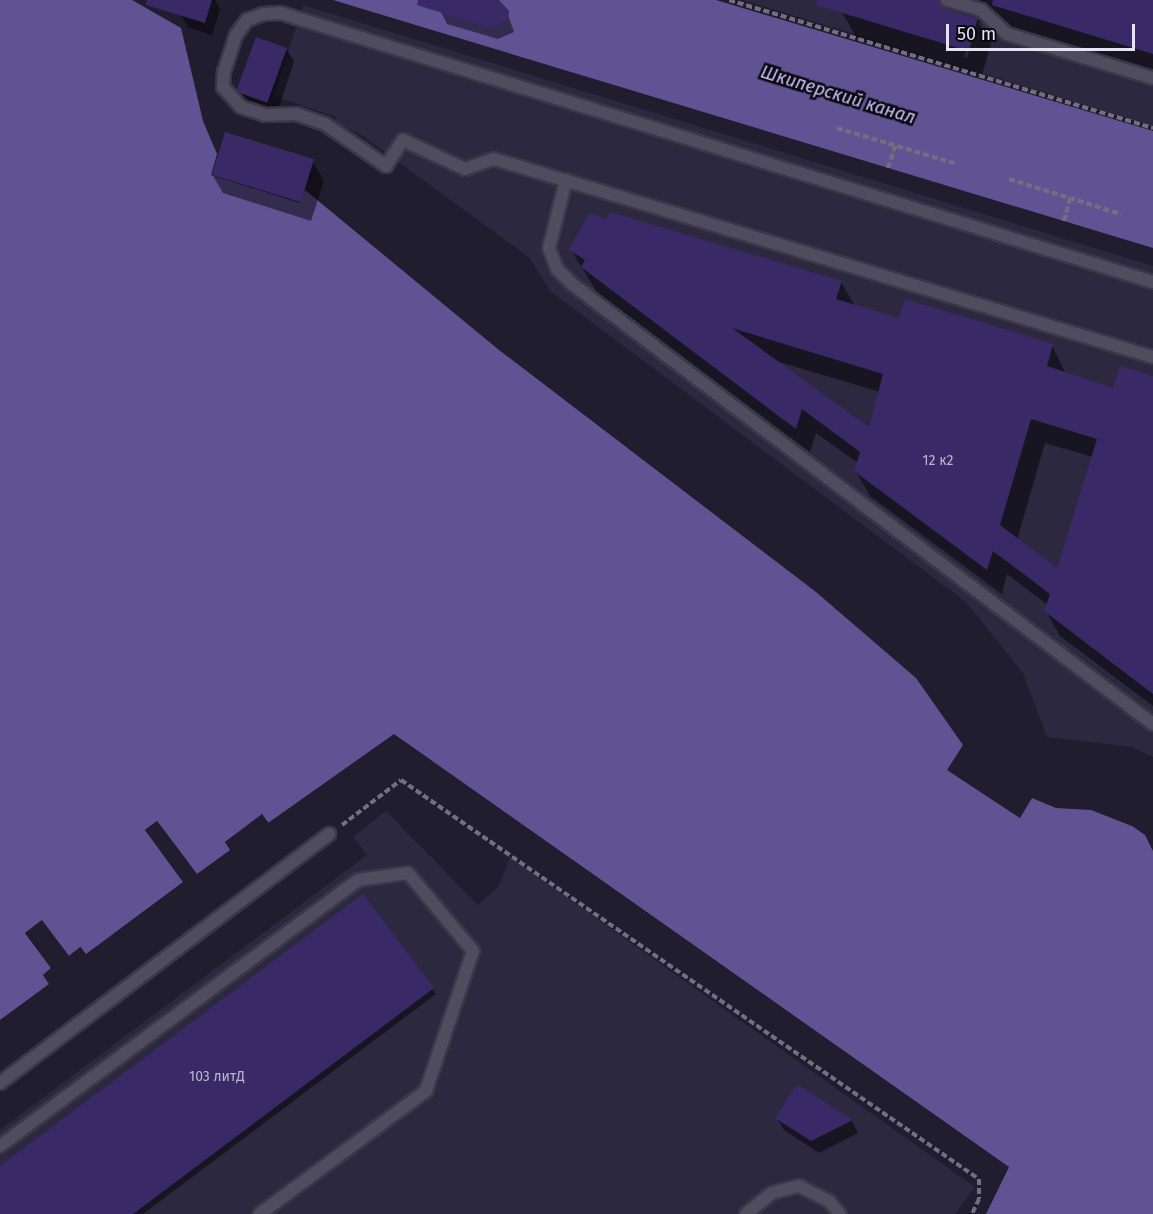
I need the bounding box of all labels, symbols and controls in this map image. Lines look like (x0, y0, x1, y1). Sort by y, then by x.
scale bar (949, 12, 1138, 50)
text: 50 m (957, 23, 996, 45)
water label: Шкиперский канал (758, 61, 918, 129)
house number: 12 к2 (923, 453, 953, 469)
house number: 103 литД (189, 1069, 245, 1085)

